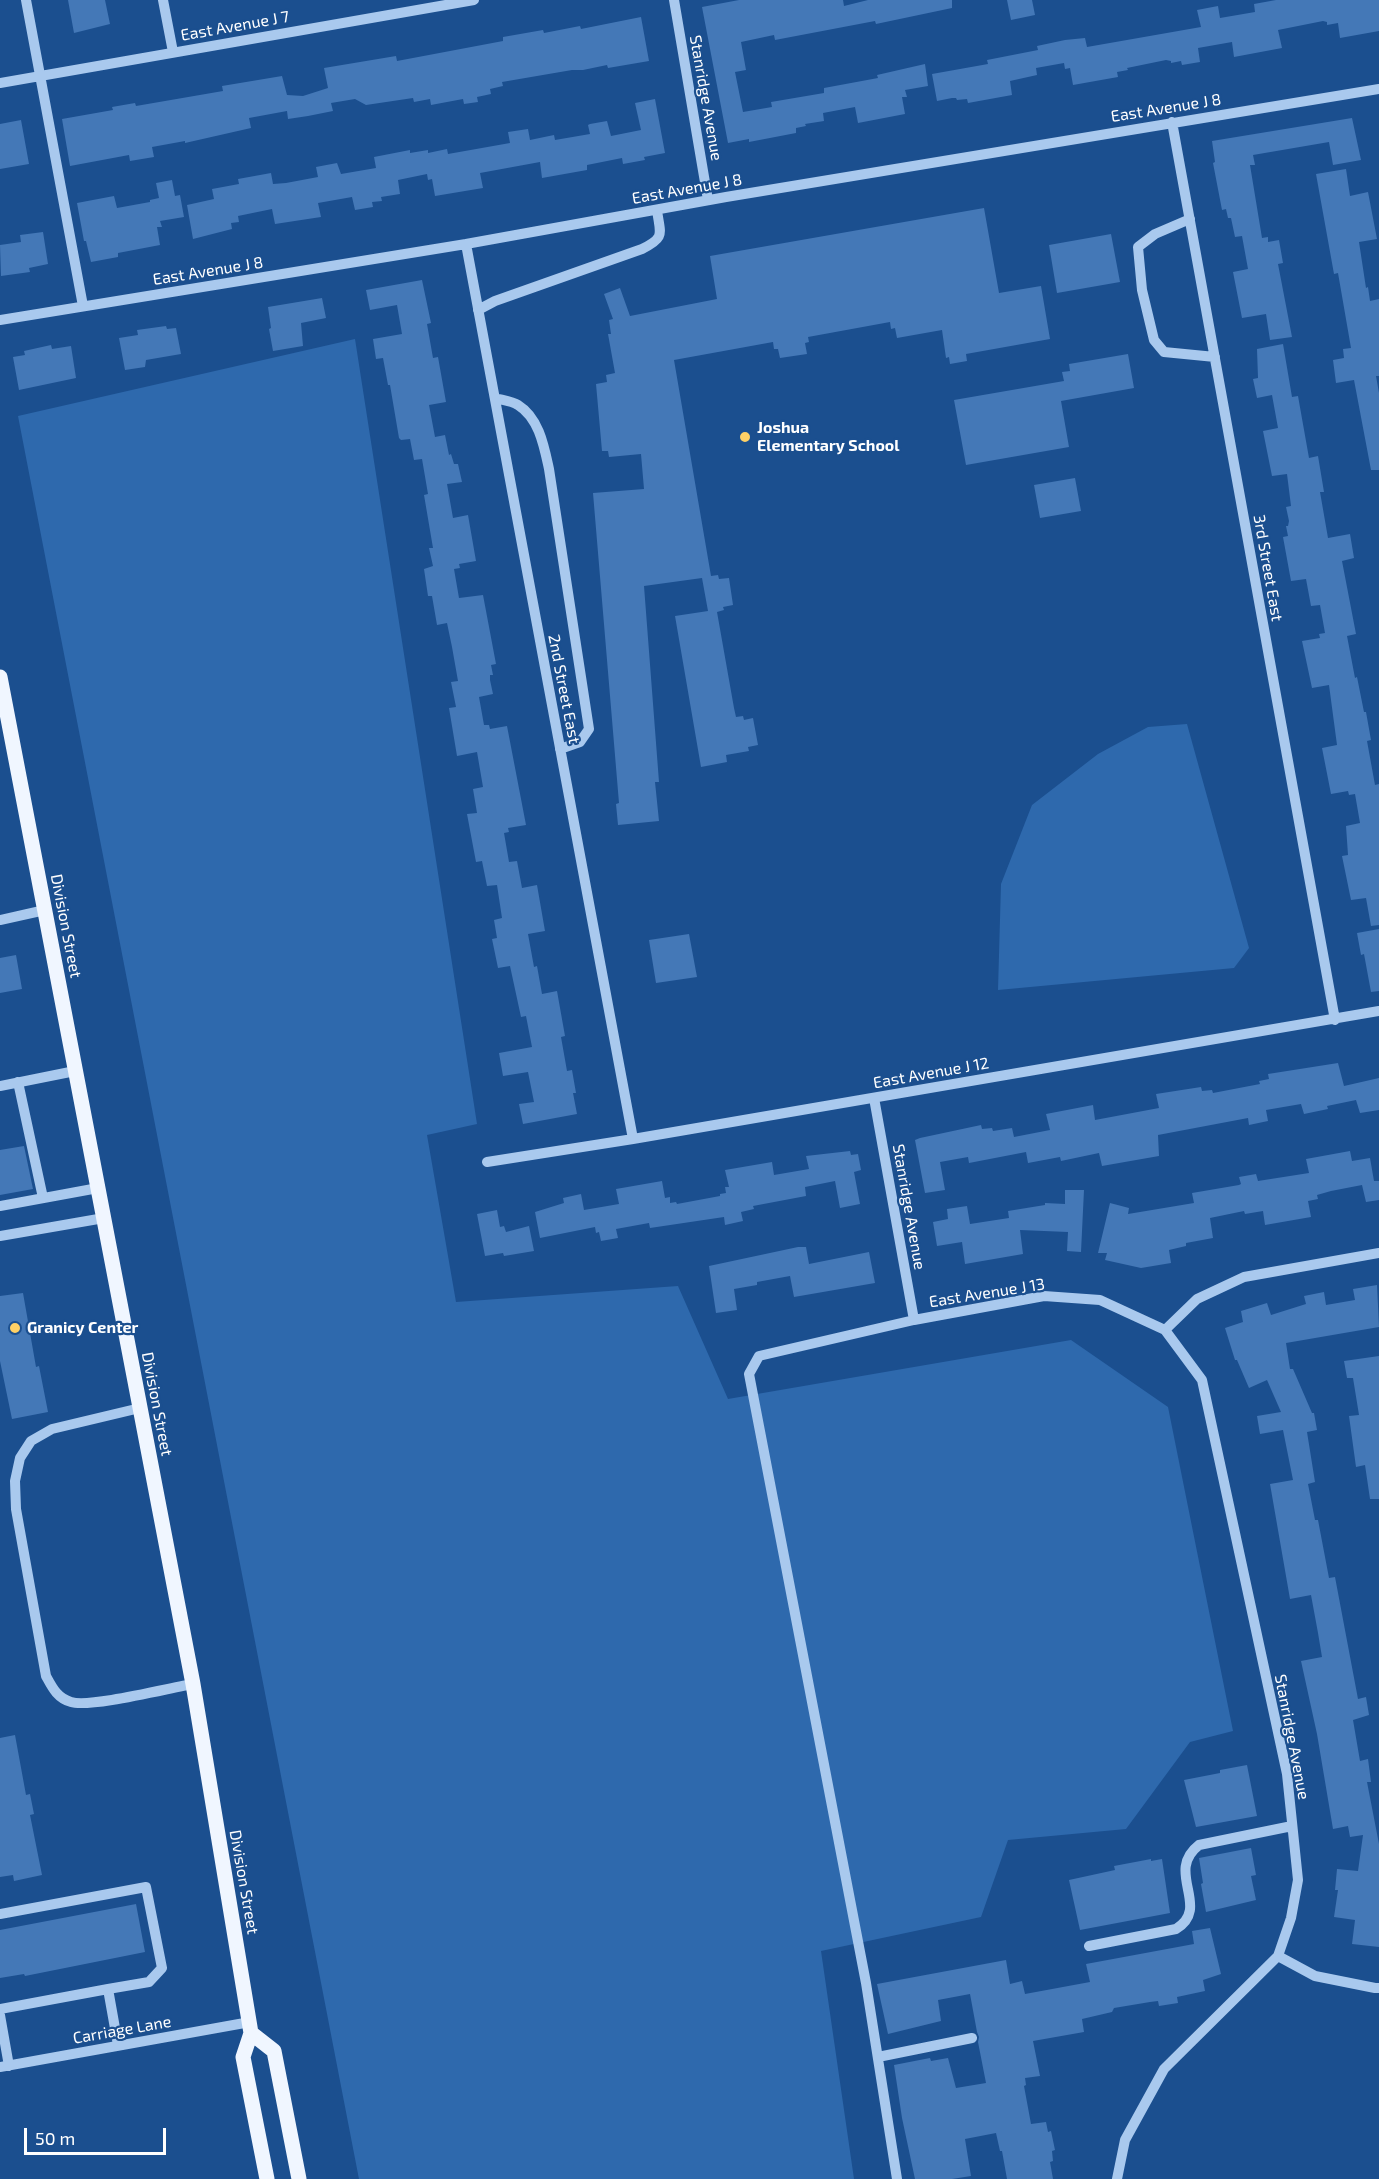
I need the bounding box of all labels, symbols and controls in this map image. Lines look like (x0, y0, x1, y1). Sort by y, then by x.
street label: East Avenue J 7 (179, 7, 291, 45)
street label: Stanridge Avenue (685, 34, 727, 162)
street label: East Avenue J 8 (1109, 90, 1223, 126)
street label: East Avenue J 8 (630, 170, 744, 208)
street label: East Avenue J 8 (151, 253, 265, 289)
place label: Joshua Elementary School (757, 418, 900, 456)
marker: Joshua Elementary School (738, 430, 752, 444)
street label: 3rd Street East (1249, 513, 1287, 623)
street label: 2nd Street East (544, 633, 584, 745)
street label: Division Street (47, 872, 85, 980)
street label: East Avenue J 12 (872, 1053, 990, 1093)
street label: Stanridge Avenue (888, 1143, 930, 1271)
street label: East Avenue J 13 (928, 1274, 1046, 1312)
place label: Granicy Center (27, 1318, 138, 1338)
marker: Granicy Center (8, 1321, 22, 1335)
street label: Division Street (138, 1350, 176, 1458)
street label: Stanridge Avenue (1270, 1673, 1314, 1801)
street label: Division Street (225, 1828, 263, 1936)
street label: Carriage Lane (71, 2012, 173, 2048)
scale bar (27, 2116, 170, 2154)
text: 50 m (35, 2127, 75, 2149)

